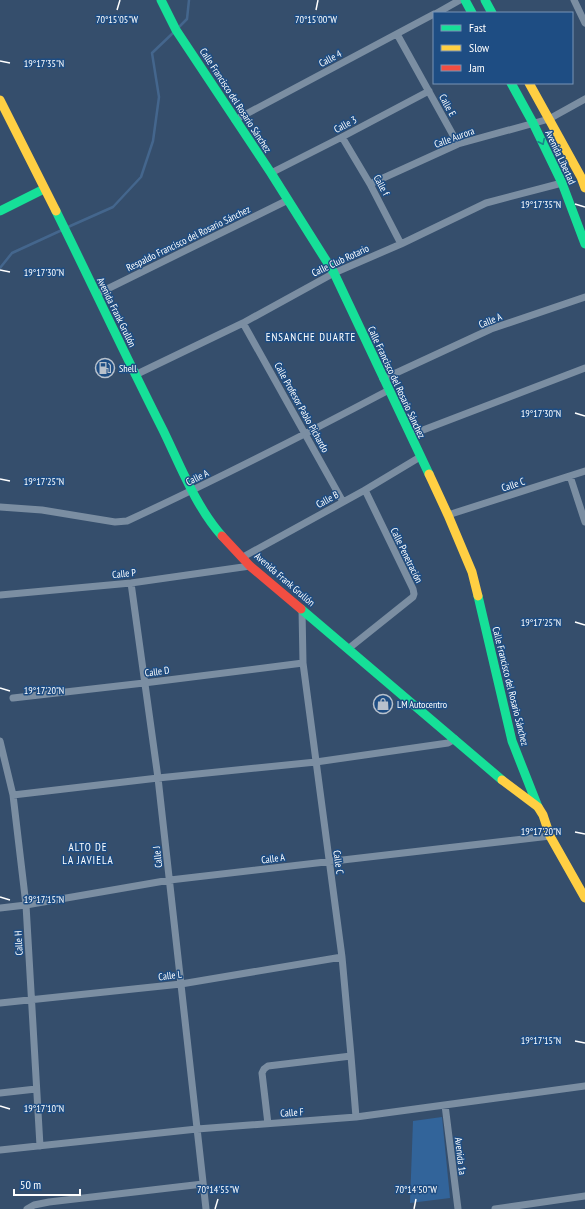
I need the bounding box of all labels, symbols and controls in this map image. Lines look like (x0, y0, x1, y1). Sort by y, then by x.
legend (433, 12, 573, 84)
text: 70°15'05"W (96, 13, 138, 26)
text: 70°15'00"W (295, 13, 337, 26)
text: Fast (469, 20, 487, 35)
text: Slow (469, 40, 490, 55)
street label: Calle Francisco del Rosario Sánchez (197, 45, 275, 155)
street label: Calle 4 (317, 47, 344, 70)
text: 19°17'35"N (24, 57, 64, 70)
text: Jam (468, 60, 485, 75)
street label: Calle E (436, 92, 459, 119)
street label: Calle 3 (332, 113, 359, 136)
street label: Calle Aurora (432, 124, 476, 151)
street label: Avenida Libertad (542, 128, 579, 186)
one-way arrow (537, 138, 545, 146)
street label: Calle f (371, 172, 393, 198)
text: 19°17'35"N (521, 198, 561, 211)
street label: Respaldo Francisco del Rosario Sánchez (124, 203, 253, 274)
street label: Calle Club Rotario (309, 242, 371, 279)
text: 19°17'30"N (24, 266, 64, 279)
street label: Avenida Frank Grullón (94, 275, 139, 349)
street label: Calle A (477, 310, 504, 331)
street label: Calle Francisco del Rosario Sánchez (365, 324, 428, 441)
district label: ENSANCHE DUARTE (266, 330, 356, 344)
fuel station icon: Shell (94, 357, 116, 379)
street label: Calle Profesor Pablo Pichardo (271, 360, 332, 455)
place label: Shell (119, 362, 137, 375)
text: 19°17'30"N (521, 407, 561, 420)
street label: Calle A (184, 466, 211, 489)
street label: Calle C (500, 474, 527, 494)
text: 19°17'25"N (24, 475, 64, 488)
street label: Calle B (314, 488, 341, 511)
street label: Calle Penetración (388, 525, 426, 585)
street label: Avenida Frank Grullón (252, 550, 318, 609)
street label: Calle P (112, 566, 137, 581)
text: 19°17'25"N (521, 616, 561, 629)
street label: Calle Francisco del Rosario Sánchez (489, 625, 532, 747)
street label: Calle D (144, 664, 170, 679)
text: 19°17'20"N (24, 684, 64, 697)
shop icon: LM Autocentro (372, 693, 394, 715)
place label: LM Autocentro (397, 698, 447, 711)
text: 19°17'20"N (521, 825, 561, 838)
district label: ALTO DE LA JAVIELA (62, 840, 114, 867)
street label: Calle J (150, 845, 165, 869)
street label: Calle C (330, 849, 347, 875)
street label: Calle A (260, 851, 286, 866)
text: 19°17'15"N (24, 893, 64, 906)
street label: Calle H (11, 930, 26, 956)
street label: Calle L (158, 968, 183, 983)
text: 19°17'15"N (521, 1034, 561, 1047)
text: 19°17'10"N (24, 1102, 64, 1115)
street label: Calle F (280, 1105, 304, 1120)
street label: Avenida 1a (452, 1136, 469, 1176)
scale bar (14, 1171, 80, 1197)
text: 50 m (20, 1177, 41, 1192)
text: 70°14'55"W (197, 1183, 239, 1196)
text: 70°14'50"W (395, 1183, 437, 1196)

